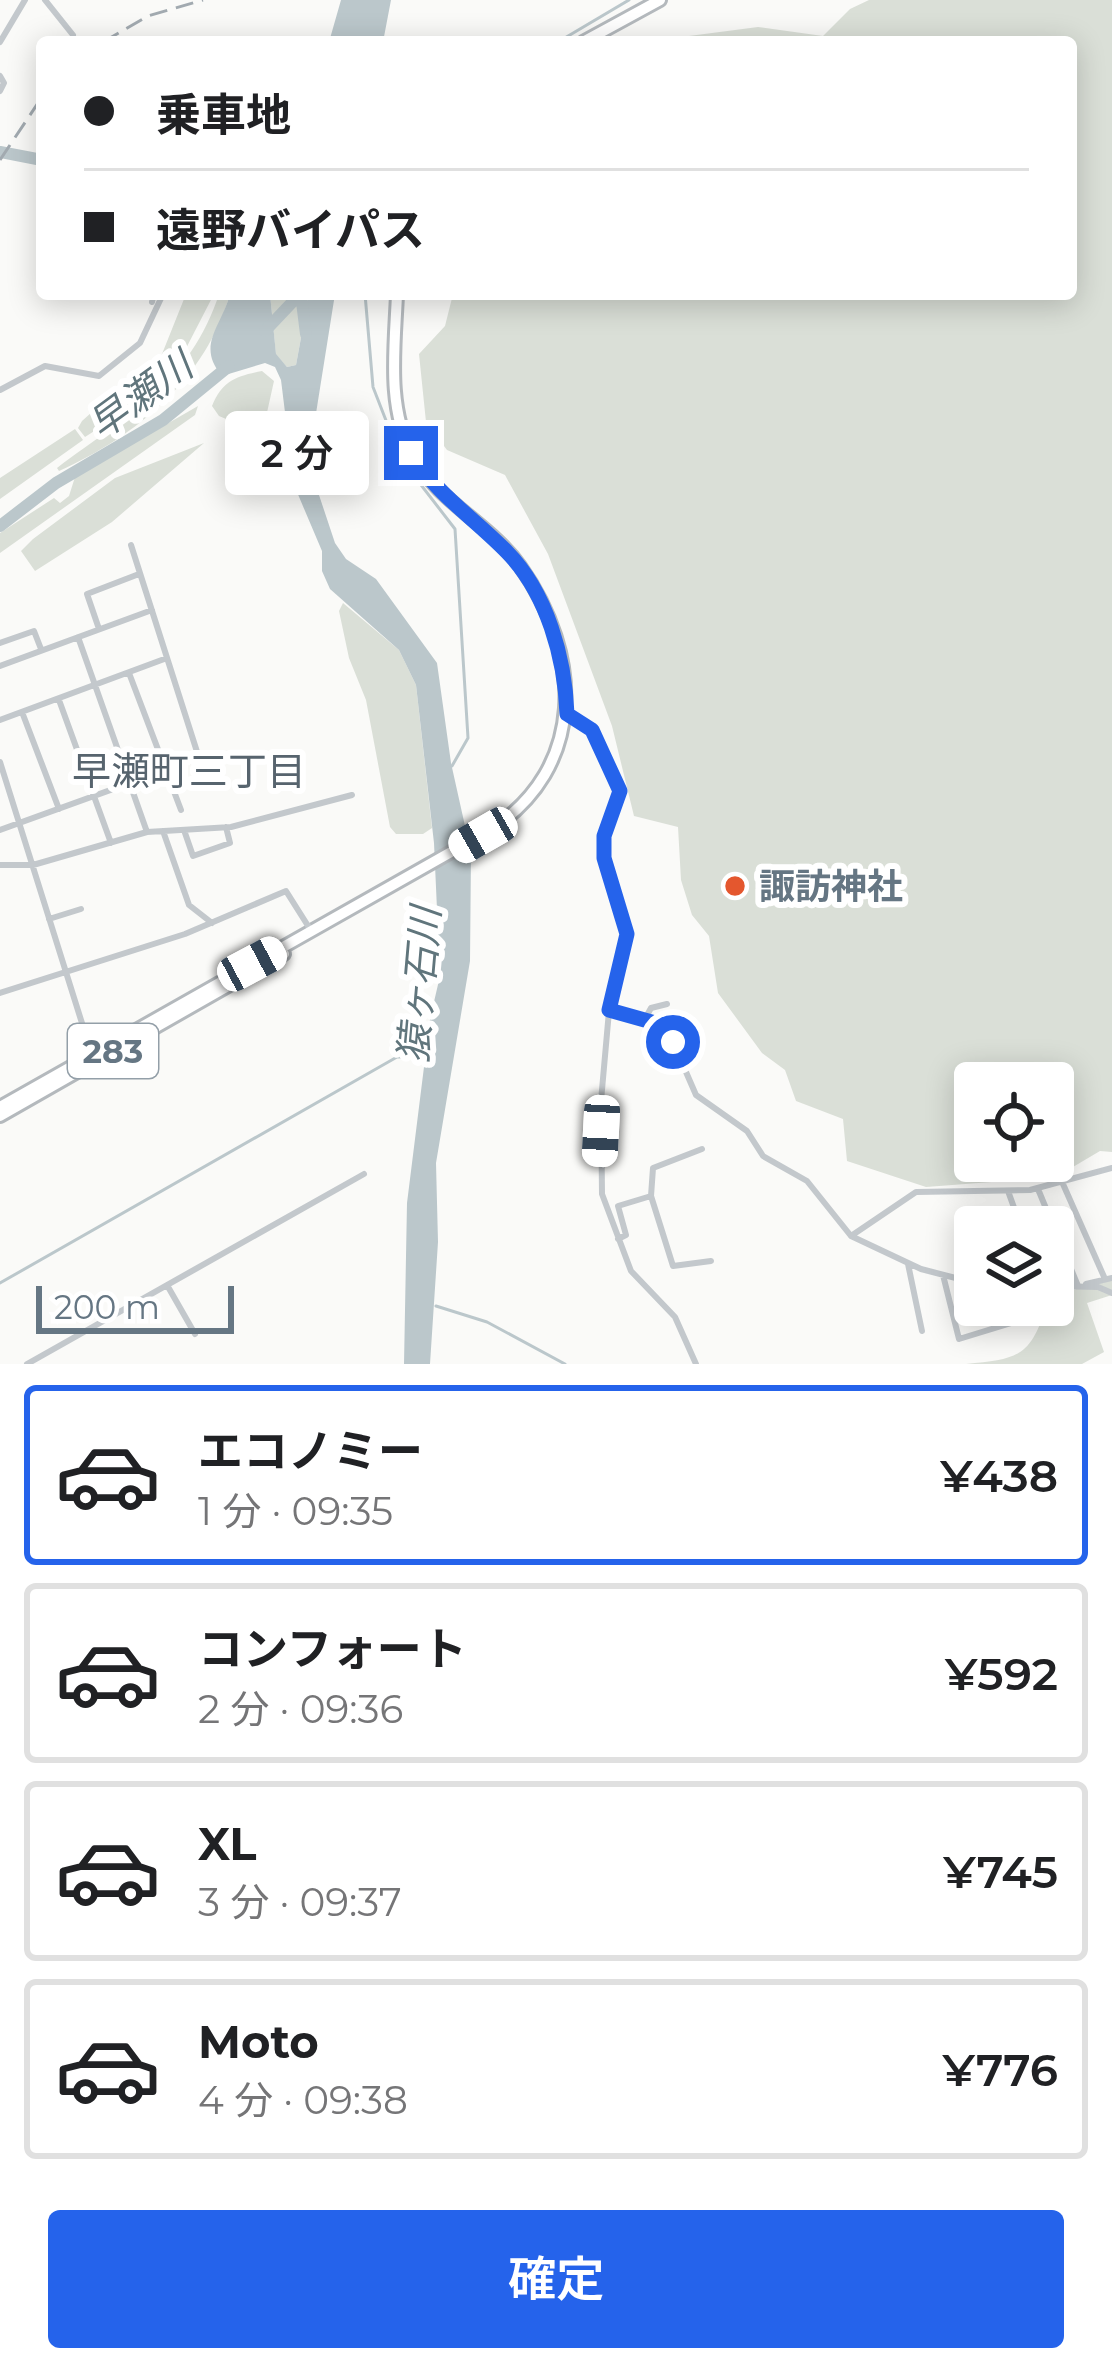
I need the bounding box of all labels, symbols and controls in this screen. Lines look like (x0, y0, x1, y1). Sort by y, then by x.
text: 乗車地 (156, 87, 291, 142)
text: 遠野バイパス (156, 202, 425, 257)
water label: 早瀬川 (79, 339, 205, 449)
callout: 2 分 (225, 411, 369, 495)
route end (384, 426, 438, 480)
text: 2 分 (261, 429, 333, 477)
district label: 早瀬町三丁目 (72, 747, 306, 795)
car (443, 801, 523, 869)
place label: 諏訪神社 (759, 864, 903, 908)
marker: 諏訪神社 (722, 873, 748, 899)
water label: 猿ヶ石川 (388, 901, 450, 1065)
car (212, 931, 292, 997)
route start (646, 1015, 700, 1069)
road number: 283 (68, 1024, 158, 1078)
map controls (954, 1062, 1074, 1326)
button: locate (954, 1062, 1074, 1182)
car (581, 1094, 621, 1168)
button: layers (954, 1206, 1074, 1326)
scale bar (36, 1280, 234, 1333)
text: 200 m (54, 1287, 160, 1327)
icon: car (54, 1421, 162, 1529)
text: エコノミー (198, 1423, 423, 1478)
text: ¥438 (940, 1448, 1058, 1503)
text: 1 分 · 09:35 (198, 1487, 393, 1535)
icon: car (54, 1619, 162, 1727)
text: コンフォート (198, 1621, 467, 1676)
text: ¥592 (945, 1646, 1058, 1701)
text: 2 分 · 09:36 (198, 1685, 403, 1733)
text: XL (198, 1816, 256, 1871)
icon: car (54, 1817, 162, 1925)
text: ¥745 (943, 1844, 1058, 1899)
text: 3 分 · 09:37 (198, 1878, 402, 1926)
text: Moto (198, 2014, 319, 2069)
icon: car (54, 2015, 162, 2123)
text: ¥776 (942, 2042, 1058, 2097)
text: 4 分 · 09:38 (198, 2076, 408, 2124)
button: 確定 (48, 2210, 1064, 2348)

